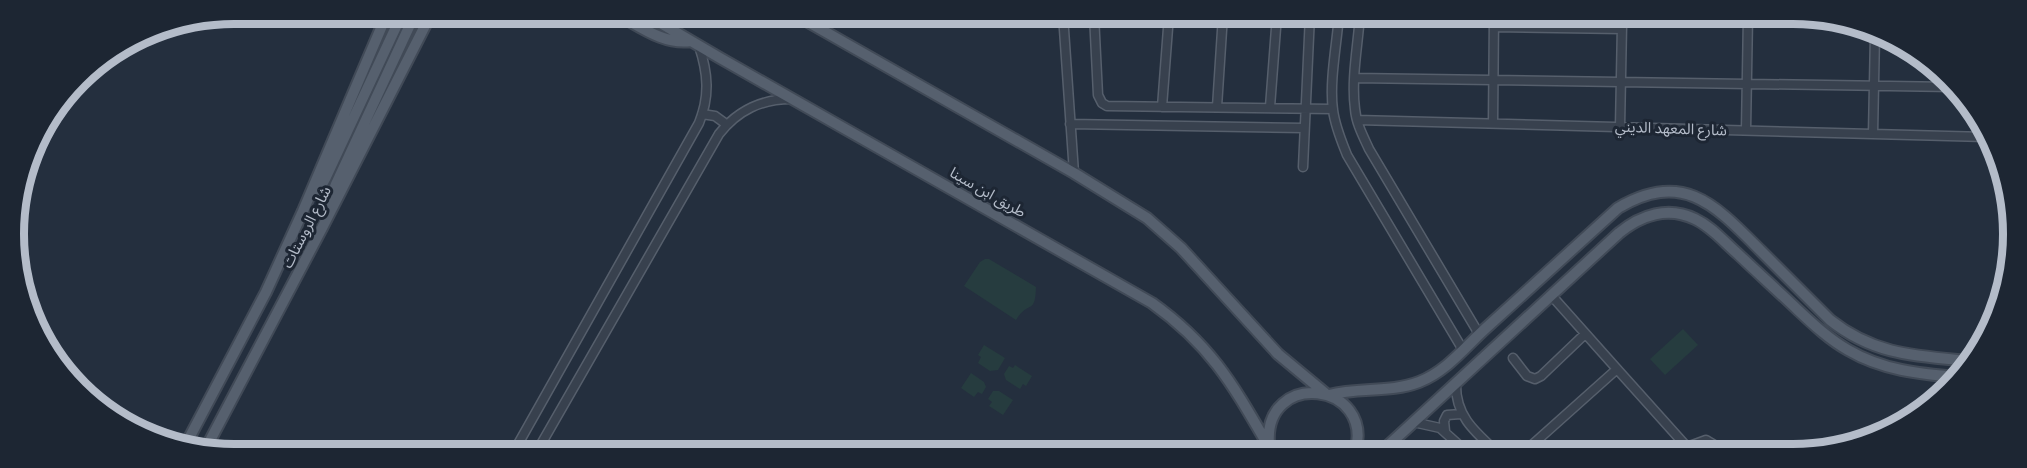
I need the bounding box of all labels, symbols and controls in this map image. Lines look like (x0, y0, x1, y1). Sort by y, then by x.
street label: شارع المعهد الديني (1615, 117, 1728, 142)
street label: طريق ابن سينا (946, 163, 1029, 222)
street label: شارع الروستات (277, 183, 338, 273)

